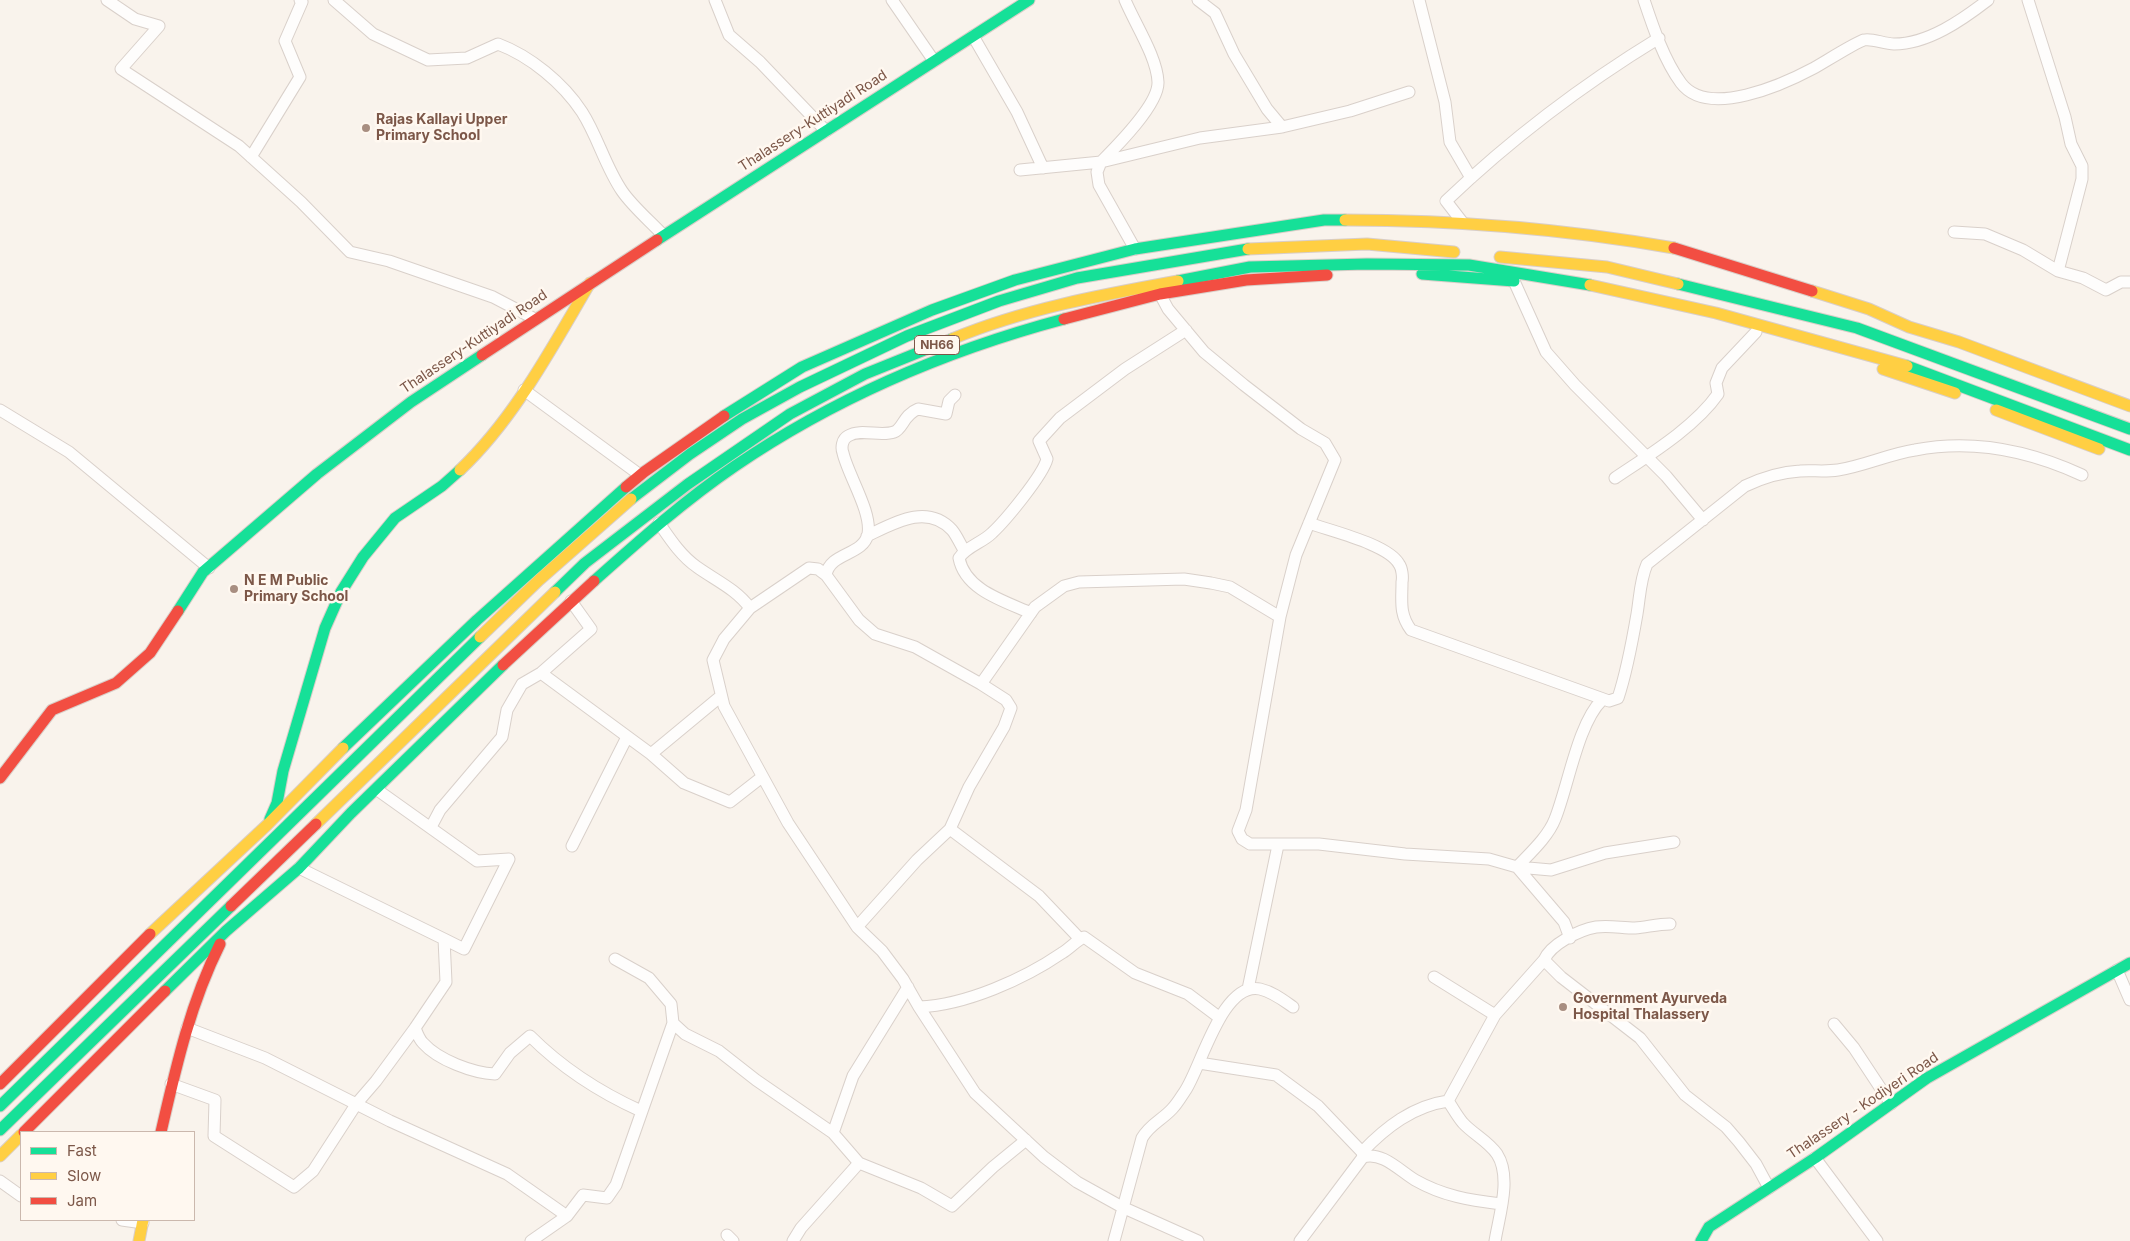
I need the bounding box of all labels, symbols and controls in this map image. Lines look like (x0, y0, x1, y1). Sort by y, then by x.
street label: Thalassery-Kuttiyadi Road (736, 67, 890, 175)
place label: Rajas Kallayi Upper Primary School (376, 112, 507, 144)
marker: Rajas Kallayi Upper Primary School (360, 122, 372, 134)
street label: Thalassery-Kuttiyadi Road (397, 287, 551, 397)
road number: NH66 (914, 336, 960, 354)
place label: N E M Public Primary School (244, 573, 348, 606)
marker: N E M Public Primary School (228, 583, 240, 595)
place label: Government Ayurveda Hospital Thalassery (1573, 991, 1727, 1024)
marker: Government Ayurveda Hospital Thalassery (1557, 1001, 1569, 1013)
street label: Thalassery - Kodiyeri Road (1784, 1049, 1942, 1163)
legend (20, 1131, 195, 1221)
text: Fast (67, 1141, 97, 1160)
text: Slow (67, 1166, 101, 1185)
text: Jam (67, 1191, 97, 1210)

